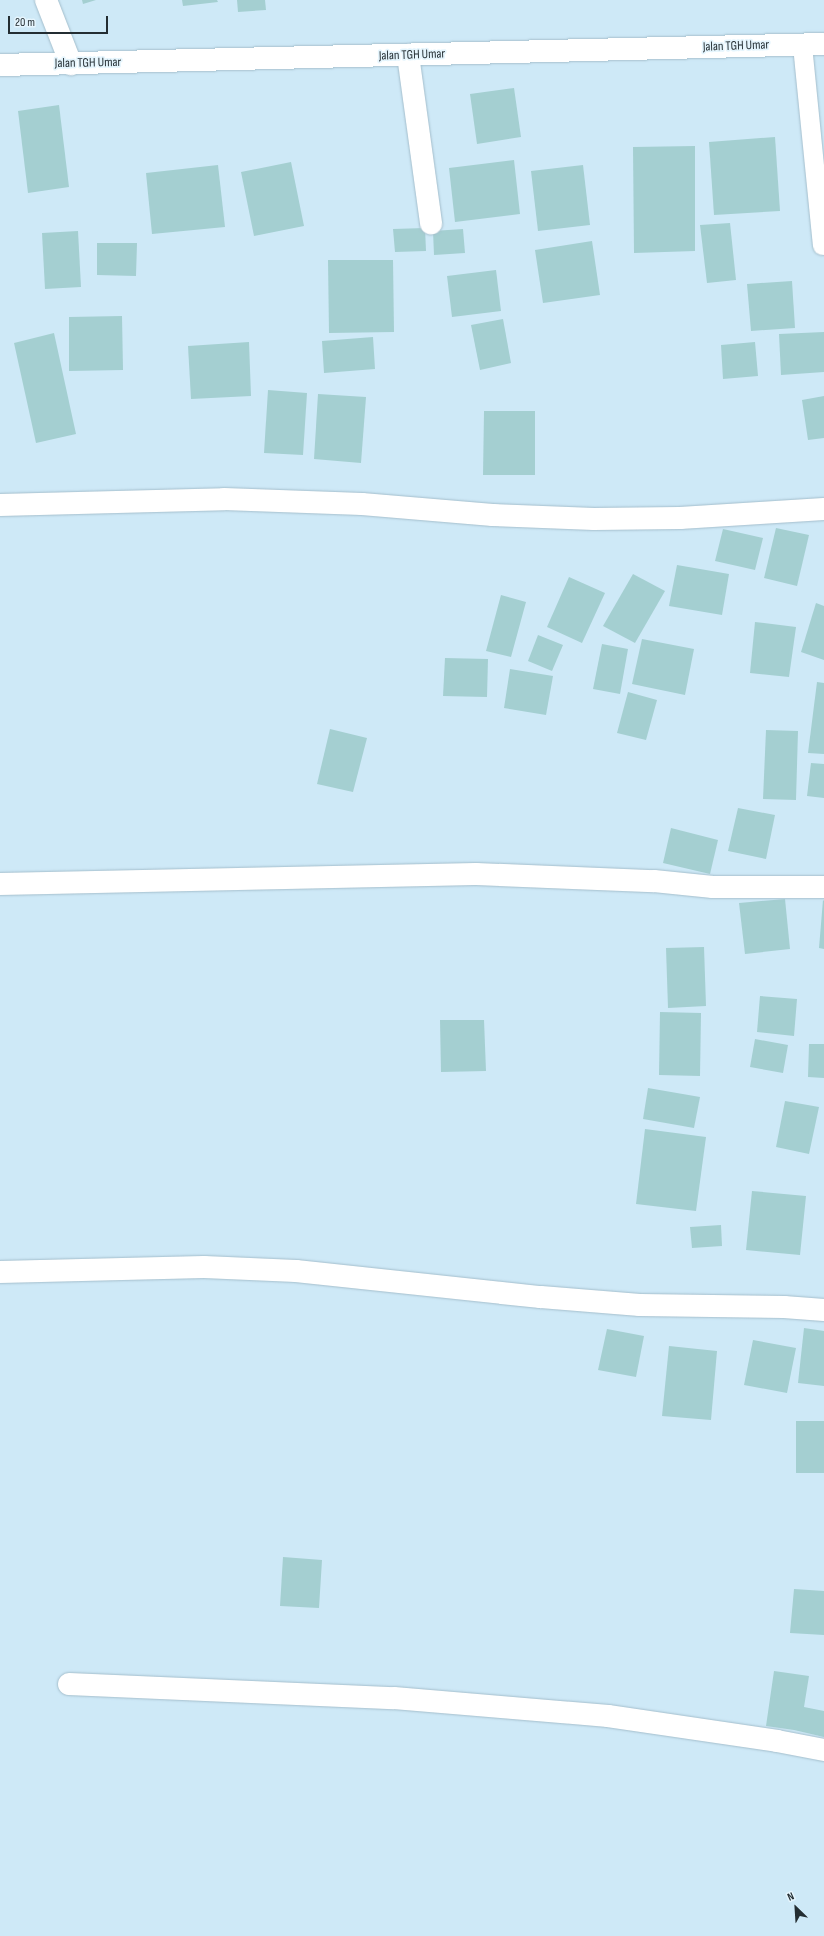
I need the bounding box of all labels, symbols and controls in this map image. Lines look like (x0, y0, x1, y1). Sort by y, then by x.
scale bar (10, 8, 110, 34)
text: 20 m (15, 15, 35, 30)
street label: Jalan TGH Umar (703, 37, 769, 55)
street label: Jalan TGH Umar (379, 46, 445, 64)
street label: Jalan TGH Umar (55, 55, 121, 71)
north arrow (776, 1888, 816, 1928)
text: N (785, 1890, 796, 1904)

